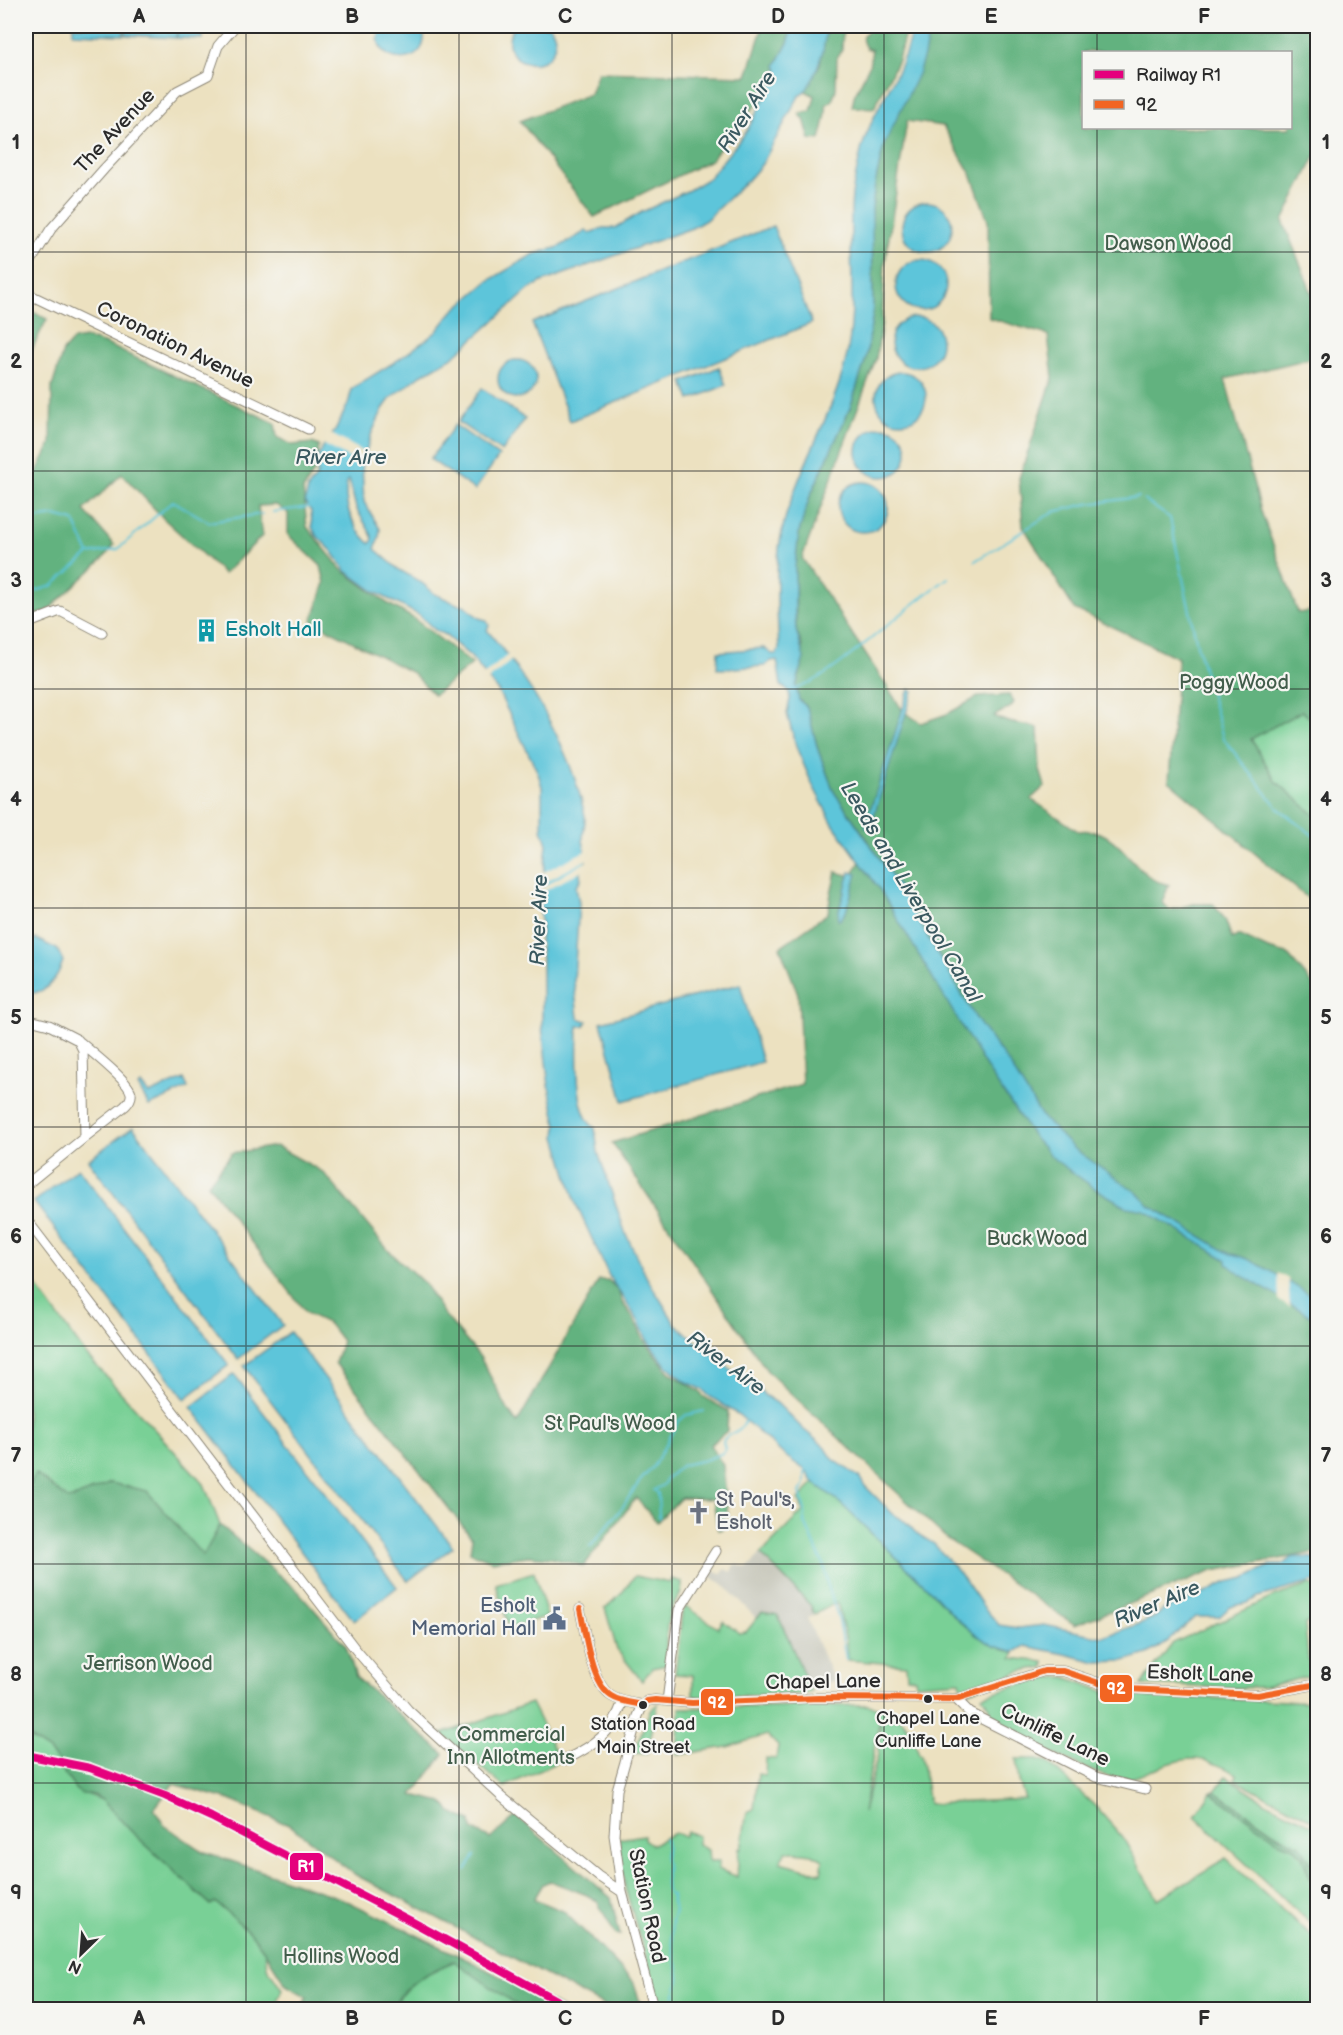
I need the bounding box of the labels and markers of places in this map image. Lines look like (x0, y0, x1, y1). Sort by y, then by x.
building icon: Esholt Hall (194, 617, 220, 643)
place label: Esholt Hall (225, 618, 321, 642)
place label: St Paul's, Esholt (716, 1488, 795, 1535)
church icon: St Paul's, Esholt (685, 1499, 711, 1525)
place label: Esholt Memorial Hall (411, 1594, 536, 1641)
public building icon: Esholt Memorial Hall (541, 1605, 567, 1631)
marker: Chapel Lane Cunliffe Lane (922, 1693, 934, 1705)
marker: Station Road Main Street (637, 1699, 649, 1711)
place label: Chapel Lane Cunliffe Lane (875, 1708, 982, 1752)
place label: Station Road Main Street (591, 1714, 695, 1758)

